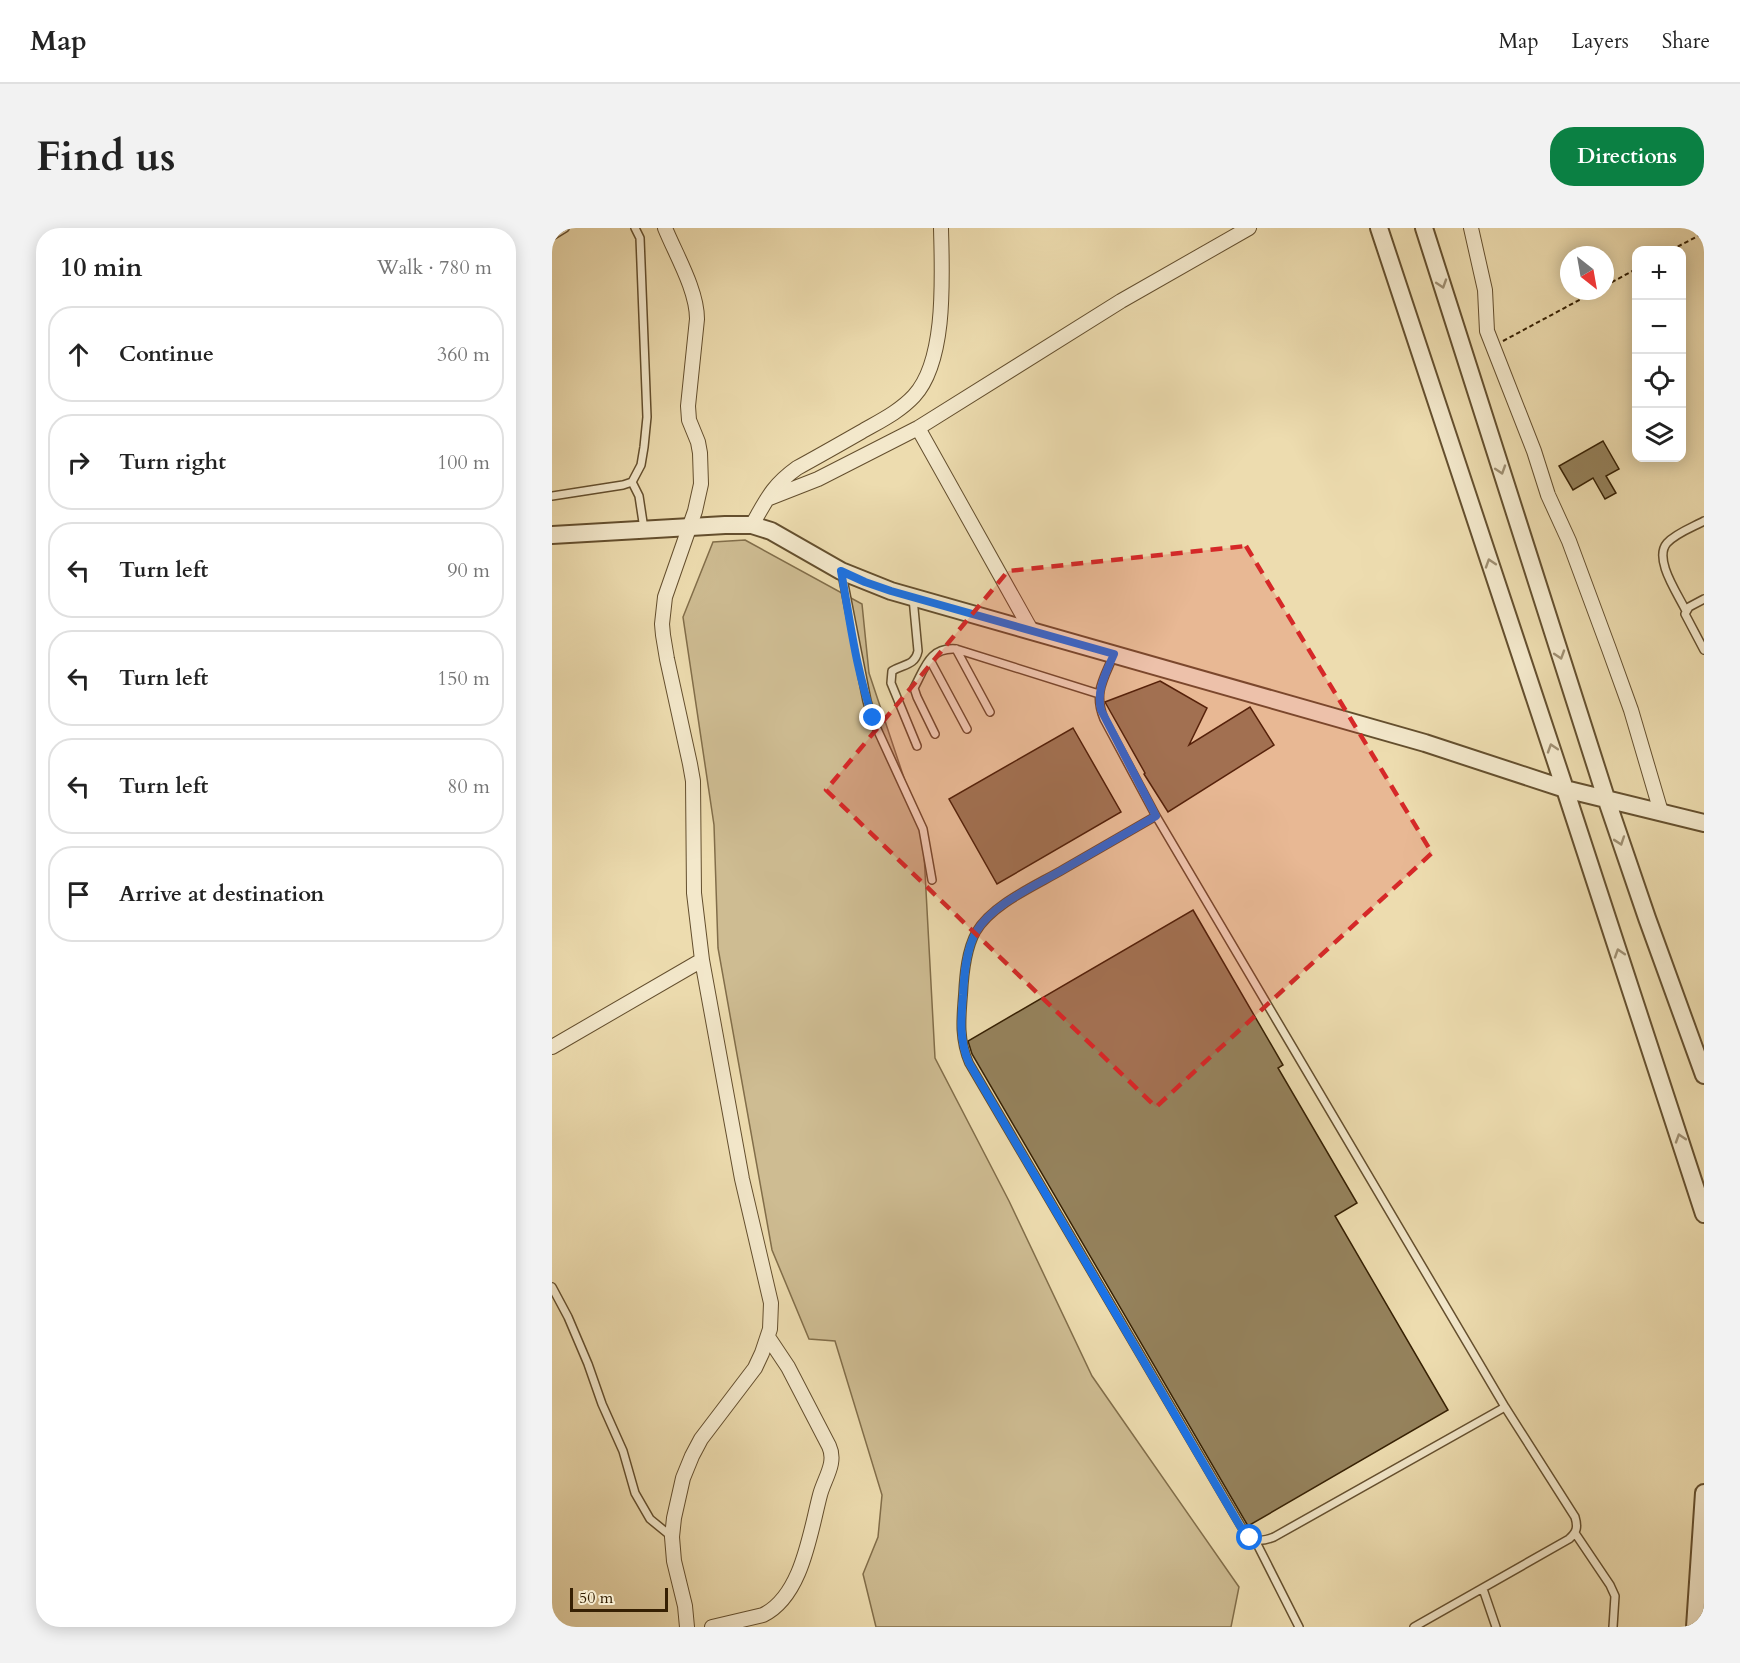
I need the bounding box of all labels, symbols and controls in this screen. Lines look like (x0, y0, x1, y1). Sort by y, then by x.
text: Map (30, 22, 87, 60)
text: Map (1499, 27, 1539, 56)
text: Layers (1572, 27, 1629, 56)
text: Share (1662, 27, 1710, 56)
button: Directions (1550, 127, 1704, 186)
text: Find us (36, 128, 176, 185)
north arrow (1560, 246, 1614, 300)
map controls (1632, 246, 1686, 462)
button: + (1632, 246, 1686, 300)
text: 10 min (60, 250, 143, 285)
text: Walk · 780 m (377, 254, 492, 281)
one-way arrow (1434, 278, 1447, 289)
button: − (1632, 300, 1686, 354)
icon: ahead (62, 338, 95, 371)
text: Continue (119, 339, 214, 369)
text: 360 m (437, 341, 490, 368)
button: locate (1632, 354, 1686, 408)
button: layers (1632, 408, 1686, 462)
icon: right (62, 446, 95, 479)
text: Turn right (119, 447, 226, 477)
text: 100 m (437, 449, 490, 476)
one-way arrow (1494, 464, 1506, 475)
icon: left (62, 554, 95, 587)
text: Turn left (119, 555, 208, 585)
text: 90 m (447, 557, 490, 584)
one-way arrow (1485, 558, 1497, 569)
one-way arrow (1553, 649, 1565, 660)
icon: left (62, 662, 95, 695)
text: Turn left (119, 663, 208, 693)
text: 150 m (437, 665, 490, 692)
route end (859, 704, 885, 730)
one-way arrow (1546, 743, 1559, 754)
icon: left (62, 770, 95, 803)
text: Turn left (119, 771, 208, 801)
text: 80 m (447, 773, 490, 800)
one-way arrow (1613, 835, 1626, 846)
icon: arrive (62, 878, 95, 911)
text: Arrive at destination (119, 879, 324, 909)
one-way arrow (1614, 948, 1626, 959)
one-way arrow (1674, 1133, 1687, 1144)
route start (1236, 1524, 1262, 1550)
scale bar (570, 1585, 668, 1612)
text: 50 m (579, 1587, 613, 1609)

